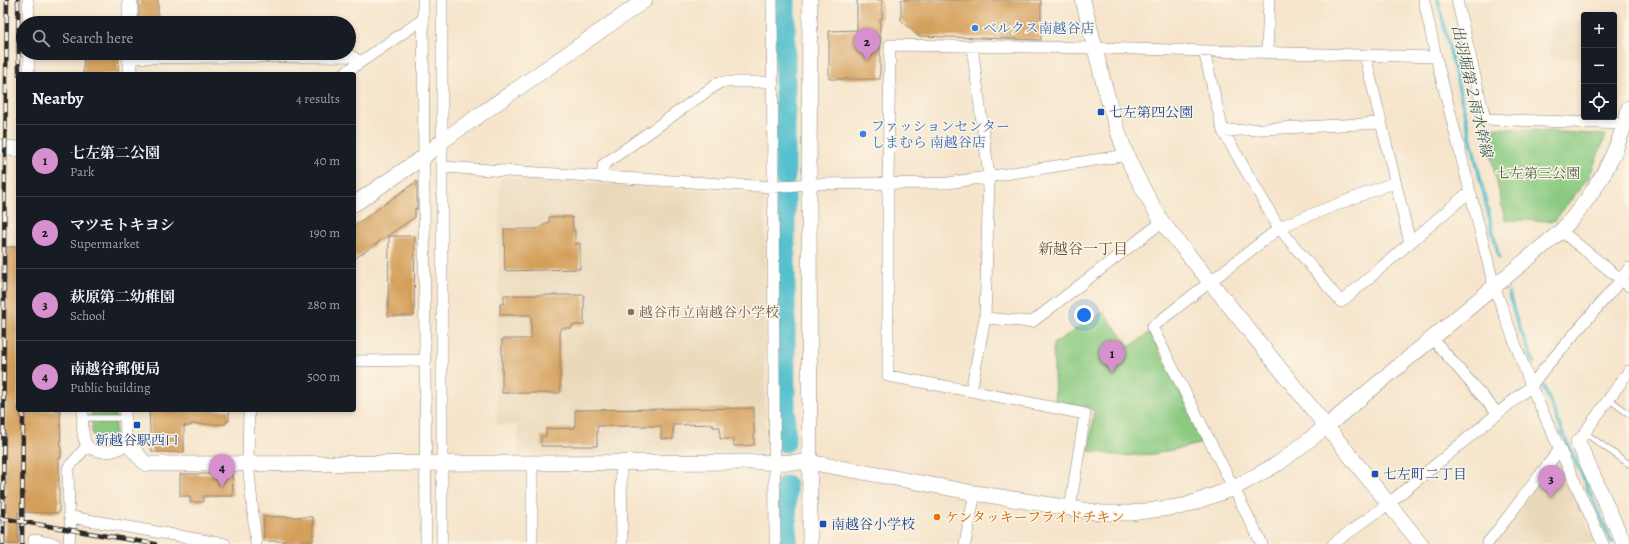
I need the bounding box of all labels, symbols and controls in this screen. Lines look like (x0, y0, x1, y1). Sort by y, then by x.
map controls (1581, 12, 1617, 120)
button: + (1581, 12, 1617, 48)
search box (16, 16, 356, 60)
place label: ベルクス南越谷店 (983, 19, 1095, 38)
marker: ベルクス南越谷店 (970, 23, 980, 33)
water label: 出羽堀第２雨水幹線 (1447, 23, 1497, 161)
icon: search (30, 27, 52, 49)
text: Search here (62, 28, 133, 48)
pin: 2 (854, 28, 880, 61)
button: − (1581, 48, 1617, 84)
button: locate (1581, 84, 1617, 120)
text: Nearby (32, 87, 83, 110)
text: 4 results (296, 90, 340, 107)
place label: 七左第四公園 (1109, 103, 1193, 122)
marker: 七左第四公園 (1096, 107, 1106, 117)
place label: ファッションセンター しまむら 南越谷店 (871, 117, 1010, 152)
marker: ファッションセンター しまむら 南越谷店 (858, 129, 868, 139)
text: 七左第二公園 (70, 143, 160, 163)
text: 1 (43, 152, 47, 169)
text: 40 m (314, 152, 340, 169)
text: Park (70, 163, 94, 180)
park label: 七左第三公園 (1496, 164, 1580, 183)
text: マツモトキヨシ (70, 215, 175, 235)
text: 2 (42, 224, 48, 241)
text: 190 m (309, 224, 340, 241)
text: Supermarket (70, 235, 140, 252)
district label: 新越谷一丁目 (1038, 239, 1128, 259)
text: 萩原第二幼稚園 (70, 287, 175, 307)
text: 3 (42, 296, 48, 313)
text: 280 m (307, 296, 340, 313)
place label: 越谷市立南越谷小学校 (639, 303, 779, 322)
your location (1074, 305, 1094, 325)
text: School (70, 307, 105, 324)
marker: 越谷市立南越谷小学校 (626, 307, 636, 317)
pin: 1 (1099, 340, 1125, 373)
text: 南越谷郵便局 (70, 359, 160, 379)
text: 4 (42, 368, 48, 385)
text: 500 m (307, 368, 340, 385)
text: Public building (70, 379, 150, 396)
marker: 新越谷駅西口 (132, 420, 142, 430)
place label: 新越谷駅西口 (95, 431, 179, 450)
pin: 4 (209, 454, 235, 487)
place label: 七左町二丁目 (1383, 465, 1467, 484)
pin: 3 (1538, 465, 1564, 498)
marker: 七左町二丁目 (1370, 469, 1380, 479)
place label: ケンタッキーフライドチキン (945, 508, 1124, 527)
marker: ケンタッキーフライドチキン (932, 512, 942, 522)
place label: 南越谷小学校 (831, 515, 915, 534)
marker: 南越谷小学校 (818, 519, 828, 529)

